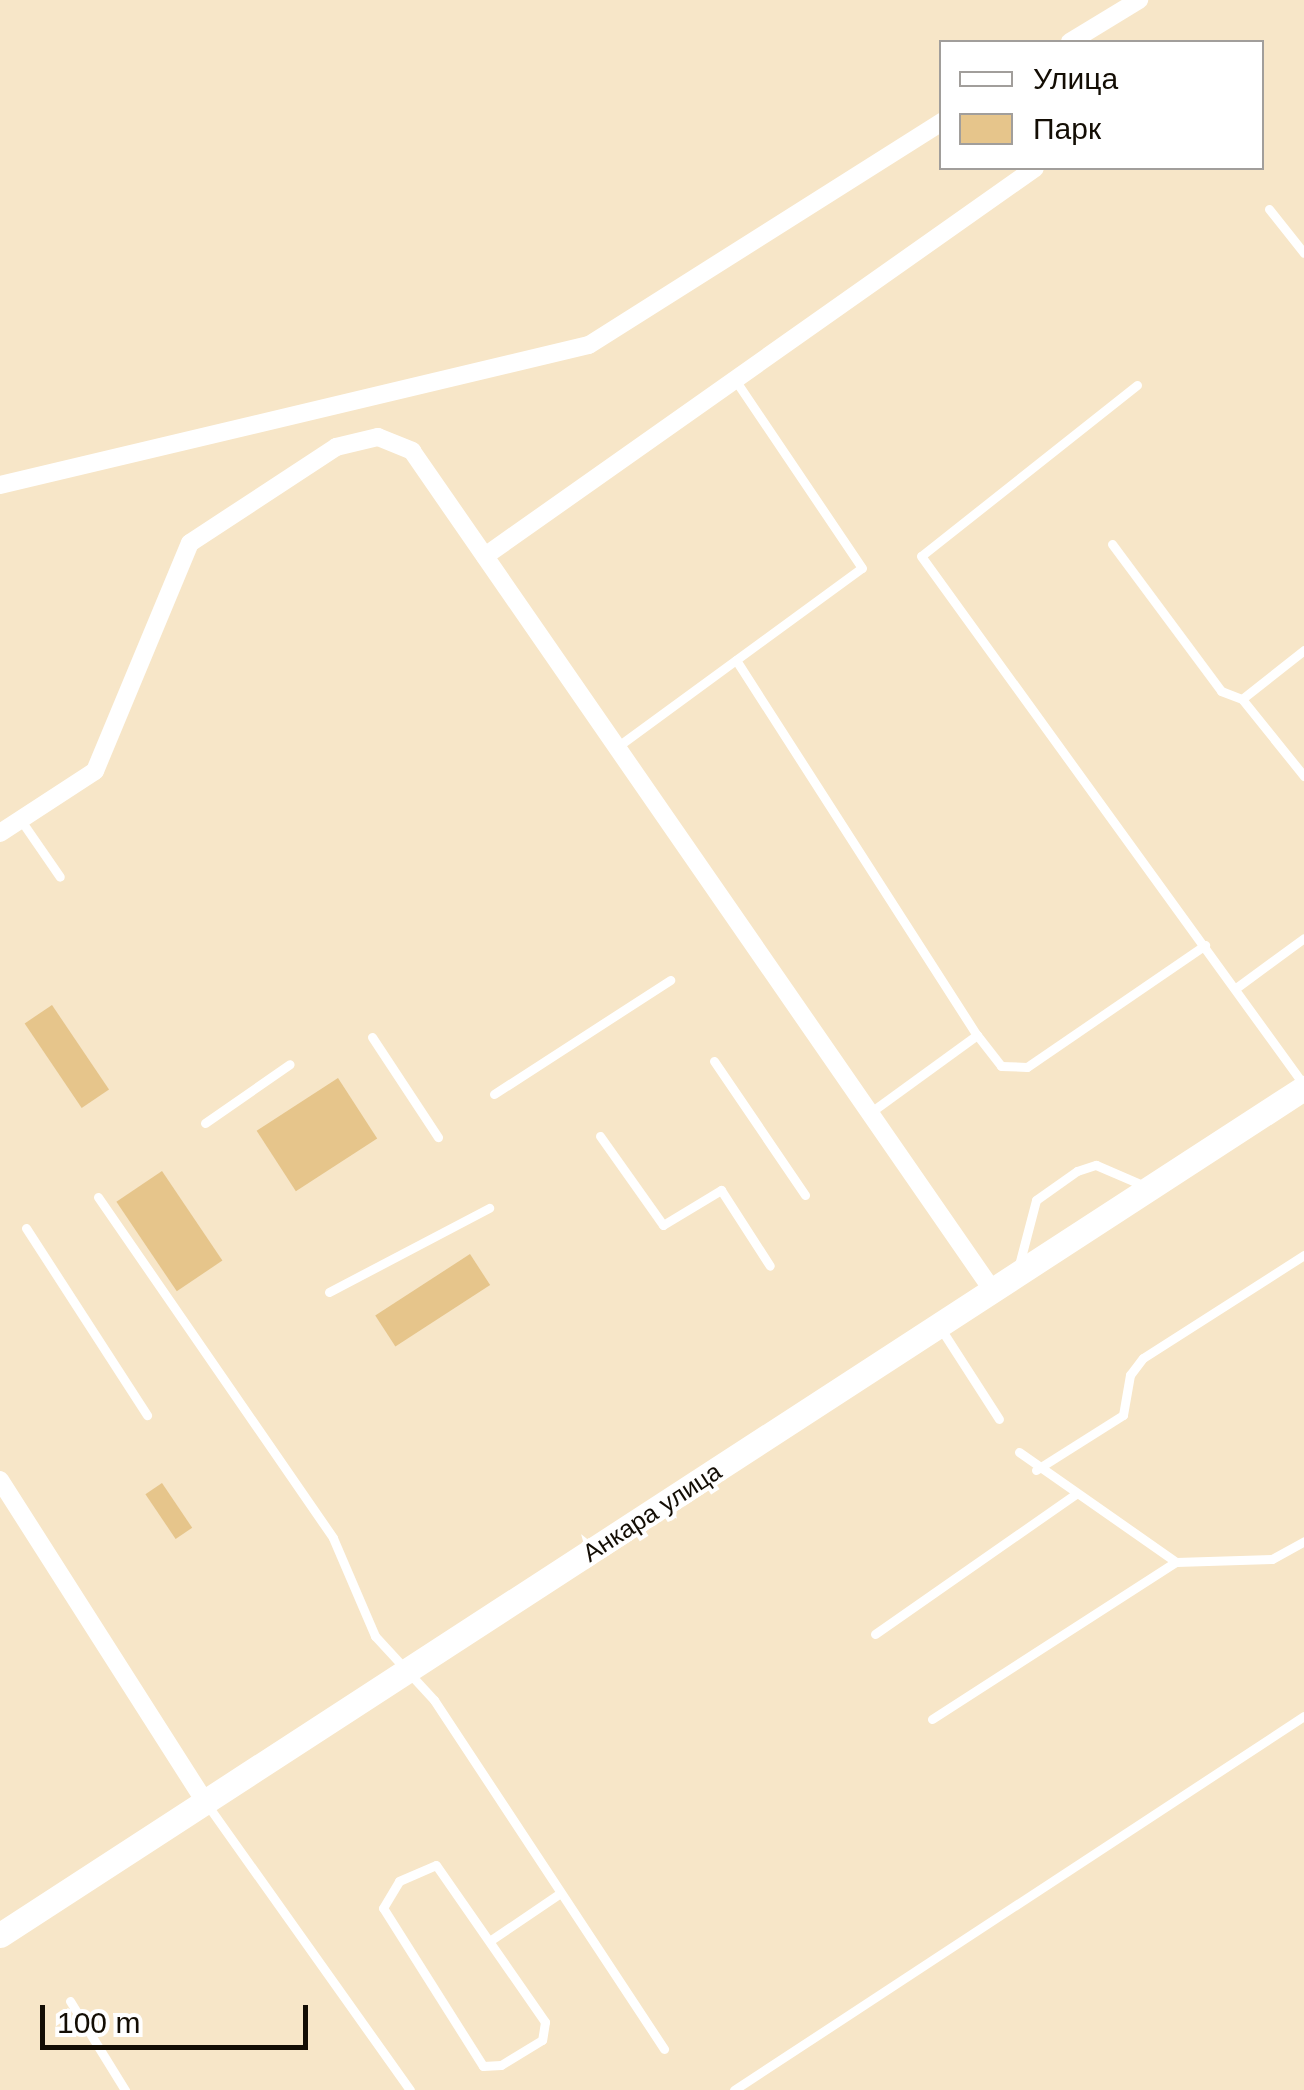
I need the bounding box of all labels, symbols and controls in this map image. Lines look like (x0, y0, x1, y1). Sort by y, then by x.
legend (939, 40, 1264, 170)
text: Улица (1033, 62, 1118, 95)
text: Парк (1033, 112, 1101, 145)
street label: Анкара улица (577, 1456, 727, 1568)
scale bar (45, 1985, 312, 2047)
text: 100 m (57, 2006, 140, 2039)

